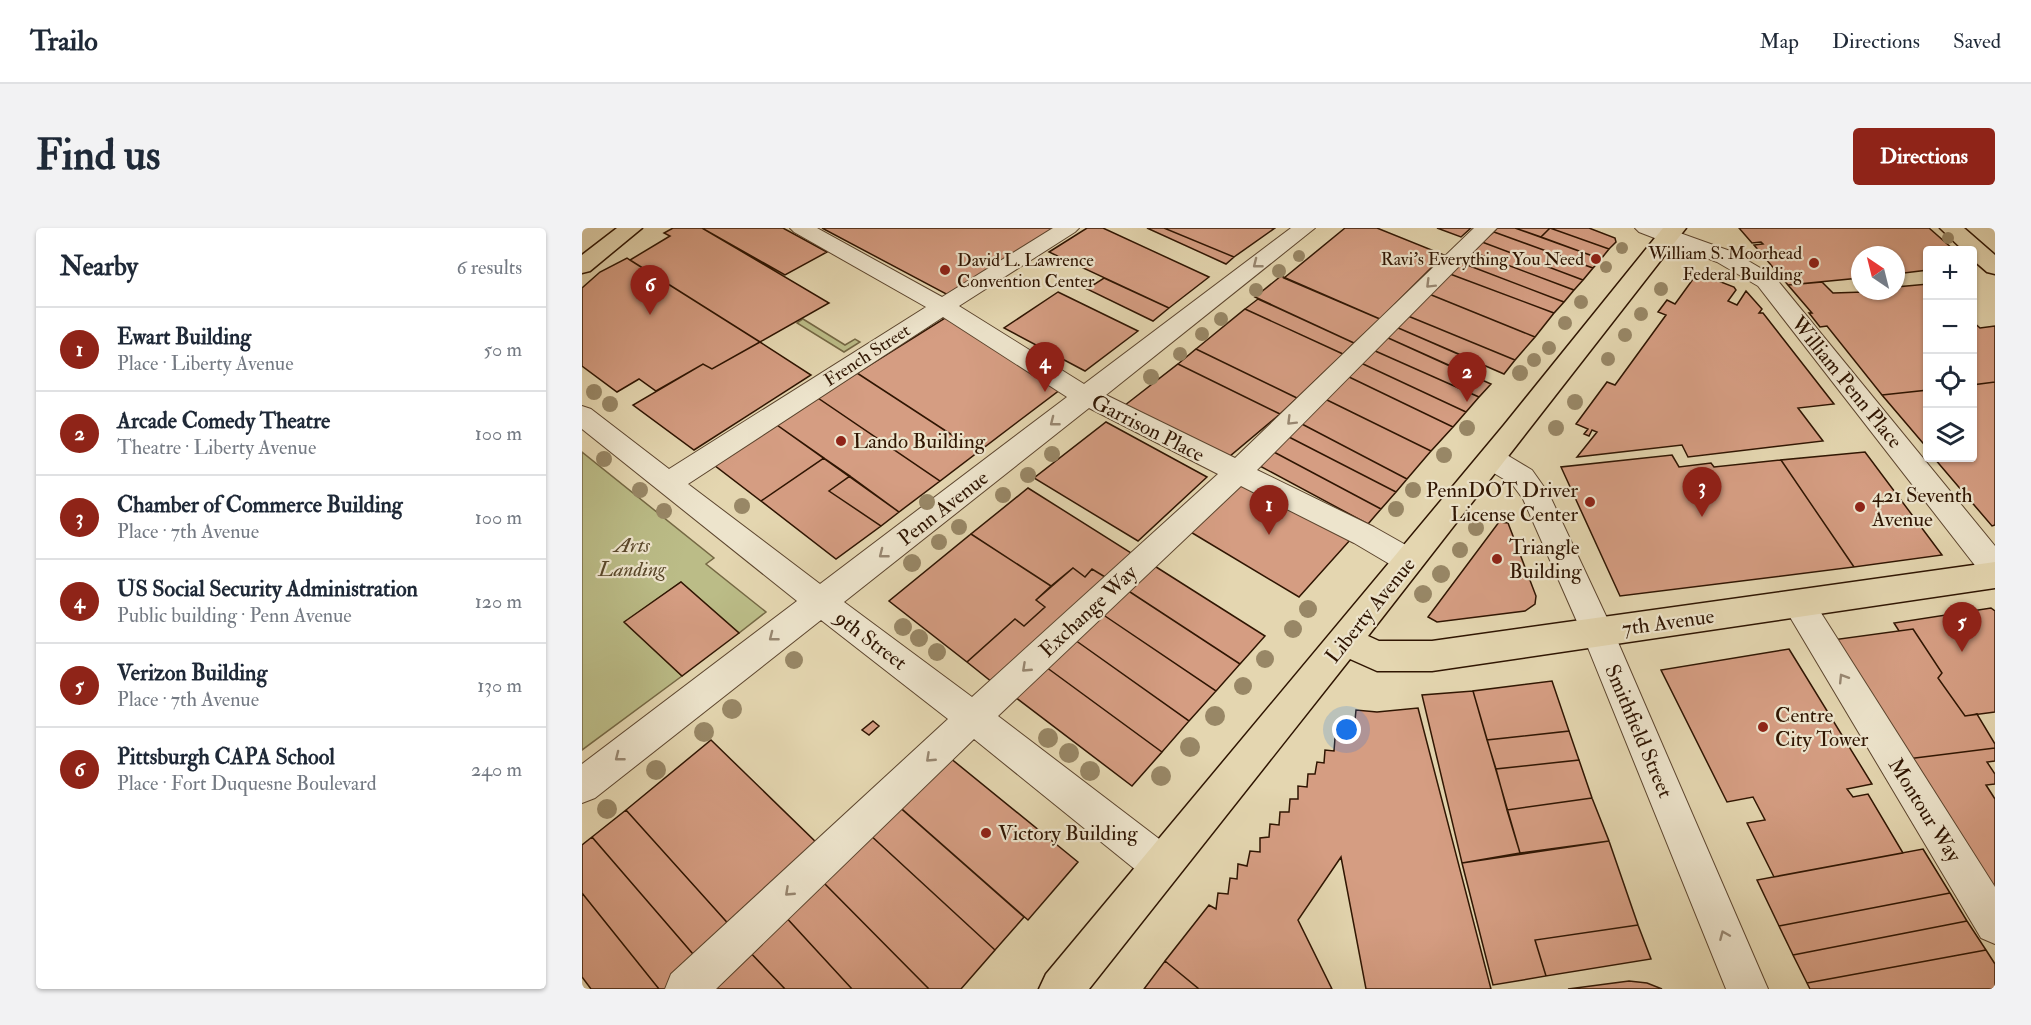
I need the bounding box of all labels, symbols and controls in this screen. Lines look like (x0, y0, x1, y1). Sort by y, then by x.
text: Trailo (30, 24, 98, 59)
text: Map (1759, 28, 1799, 55)
text: Directions (1832, 28, 1920, 55)
text: Saved (1953, 28, 2001, 55)
button: Directions (1853, 128, 1995, 185)
text: Find us (36, 130, 160, 182)
place label: William S. Moorhead Federal Building (1647, 242, 1803, 286)
north arrow (1851, 246, 1905, 300)
map controls (1923, 246, 1977, 462)
button: + (1923, 246, 1977, 300)
place label: Ravi's Everything You Need (1381, 248, 1584, 271)
place label: David L. Lawrence Convention Center (957, 249, 1095, 293)
text: Nearby (60, 251, 138, 283)
marker: Ravi's Everything You Need (1589, 252, 1603, 266)
text: 6 results (456, 255, 522, 280)
one-way arrow (1253, 256, 1264, 267)
marker: William S. Moorhead Federal Building (1807, 256, 1821, 270)
marker: David L. Lawrence Convention Center (938, 263, 952, 277)
pin: 6 (630, 266, 670, 315)
one-way arrow (1426, 276, 1437, 287)
button: − (1923, 300, 1977, 354)
street label: William Penn Place (1784, 310, 1908, 454)
street label: French Street (820, 319, 915, 392)
text: Ewart Building (117, 323, 251, 351)
text: 1 (76, 337, 83, 362)
text: 50 m (483, 337, 522, 362)
pin: 4 (1026, 342, 1064, 392)
text: Place · Liberty Avenue (117, 351, 294, 376)
pin: 2 (1448, 352, 1486, 402)
button: locate (1923, 354, 1977, 408)
street label: Garrison Place (1087, 388, 1209, 469)
text: Arcade Comedy Theatre (117, 407, 330, 435)
button: layers (1923, 408, 1977, 462)
one-way arrow (1287, 413, 1298, 424)
one-way arrow (1049, 415, 1060, 426)
text: 2 (74, 421, 85, 446)
text: 100 m (475, 421, 522, 446)
place label: Lando Building (853, 428, 986, 455)
marker: Lando Building (834, 434, 848, 448)
text: Theatre · Liberty Avenue (117, 435, 316, 460)
street label: Penn Avenue (893, 465, 994, 552)
pin: 3 (1682, 468, 1722, 517)
place label: PennDOT Driver License Center (1426, 477, 1578, 528)
place label: 421 Seventh Avenue (1871, 482, 1973, 533)
pin: 1 (1250, 486, 1288, 535)
text: Chamber of Commerce Building (117, 491, 403, 519)
marker: PennDOT Driver License Center (1583, 495, 1597, 509)
marker: 421 Seventh Avenue (1853, 500, 1867, 514)
text: 3 (76, 505, 83, 530)
text: 100 m (475, 505, 522, 530)
text: Place · 7th Avenue (117, 519, 259, 544)
park label: Arts Landing (597, 532, 667, 583)
place label: Triangle Building (1509, 534, 1582, 585)
one-way arrow (878, 547, 889, 558)
street label: Liberty Avenue (1319, 552, 1422, 669)
marker: Triangle Building (1490, 552, 1504, 566)
street label: Exchange Way (1034, 559, 1143, 664)
text: US Social Security Administration (117, 575, 418, 603)
text: 4 (74, 589, 85, 614)
text: 120 m (475, 589, 522, 614)
pin: 5 (1942, 602, 1982, 652)
text: Public building · Penn Avenue (117, 603, 352, 628)
street label: 9th Street (828, 603, 912, 676)
street label: 7th Avenue (1620, 603, 1716, 642)
one-way arrow (769, 629, 780, 640)
text: Verizon Building (117, 659, 267, 687)
street label: Smithfield Street (1598, 660, 1679, 802)
one-way arrow (1022, 661, 1032, 672)
text: 5 (75, 673, 84, 698)
text: 130 m (477, 673, 522, 698)
one-way arrow (1839, 674, 1851, 684)
text: Place · 7th Avenue (117, 687, 259, 712)
place label: Centre City Tower (1775, 702, 1869, 753)
your location (1332, 715, 1361, 744)
marker: Centre City Tower (1756, 720, 1770, 734)
text: Pittsburgh CAPA School (117, 743, 335, 771)
one-way arrow (615, 749, 626, 760)
one-way arrow (927, 751, 937, 762)
street label: Montour Way (1882, 753, 1968, 868)
text: 6 (74, 757, 85, 782)
text: 240 m (471, 757, 522, 782)
text: Place · Fort Duquesne Boulevard (117, 771, 377, 796)
place label: Victory Building (998, 820, 1138, 847)
marker: Victory Building (979, 826, 993, 840)
one-way arrow (785, 885, 795, 896)
one-way arrow (1719, 930, 1731, 941)

